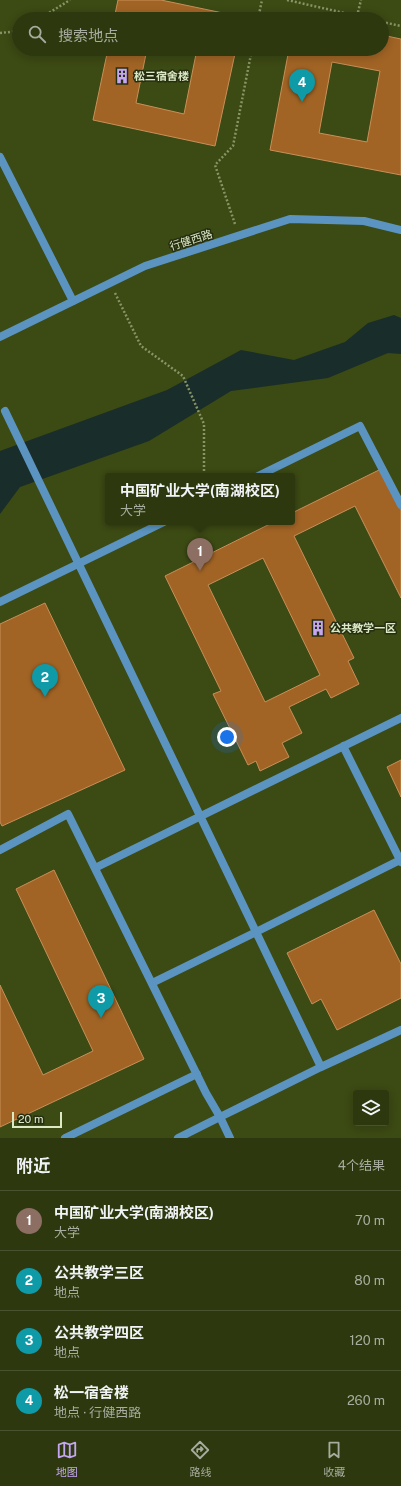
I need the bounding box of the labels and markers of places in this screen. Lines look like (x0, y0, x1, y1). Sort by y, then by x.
building icon: 松三宿舍楼 (113, 67, 131, 85)
pin: 4 (289, 69, 315, 102)
place label: 松三宿舍楼 (134, 70, 189, 82)
pin: 1 (187, 538, 213, 571)
building icon: 公共教学一区 (309, 619, 327, 637)
place label: 公共教学一区 (330, 622, 396, 634)
pin: 2 (32, 664, 58, 697)
pin: 3 (88, 985, 114, 1018)

